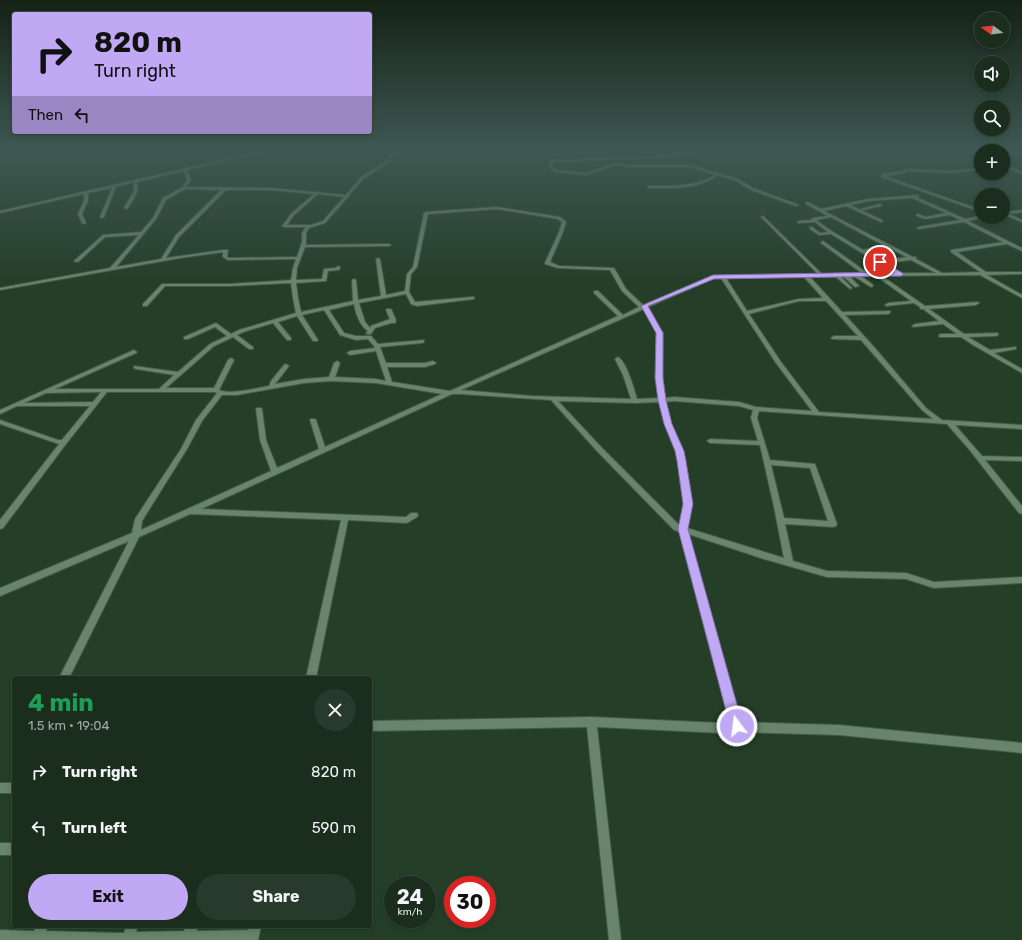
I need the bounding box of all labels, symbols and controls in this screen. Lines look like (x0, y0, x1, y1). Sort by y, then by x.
north arrow (974, 12, 1010, 48)
map controls (974, 12, 1010, 224)
text: 820 m (94, 26, 182, 59)
icon: right (28, 28, 80, 80)
button: sound (974, 56, 1010, 92)
text: Turn right (94, 60, 176, 82)
button: search (974, 100, 1010, 136)
icon: left (71, 104, 93, 126)
text: Then (28, 106, 63, 124)
button: + (974, 144, 1010, 180)
button: − (974, 188, 1010, 224)
pin (863, 245, 897, 279)
icon: arrive (869, 251, 891, 273)
text: 4 min (28, 689, 94, 717)
button: close (314, 689, 356, 731)
position arrow (716, 705, 758, 747)
text: 1.5 km · 19:04 (28, 718, 110, 733)
icon: right (28, 761, 50, 783)
text: Turn right (62, 763, 137, 781)
text: 820 m (311, 763, 356, 781)
icon: left (28, 817, 50, 839)
text: Turn left (62, 819, 127, 837)
text: 590 m (312, 819, 356, 837)
button: Exit (28, 874, 188, 920)
button: Share (196, 874, 356, 920)
speed limit sign: 30 (444, 876, 496, 928)
text: 24 (397, 885, 423, 909)
text: km/h (398, 906, 422, 918)

